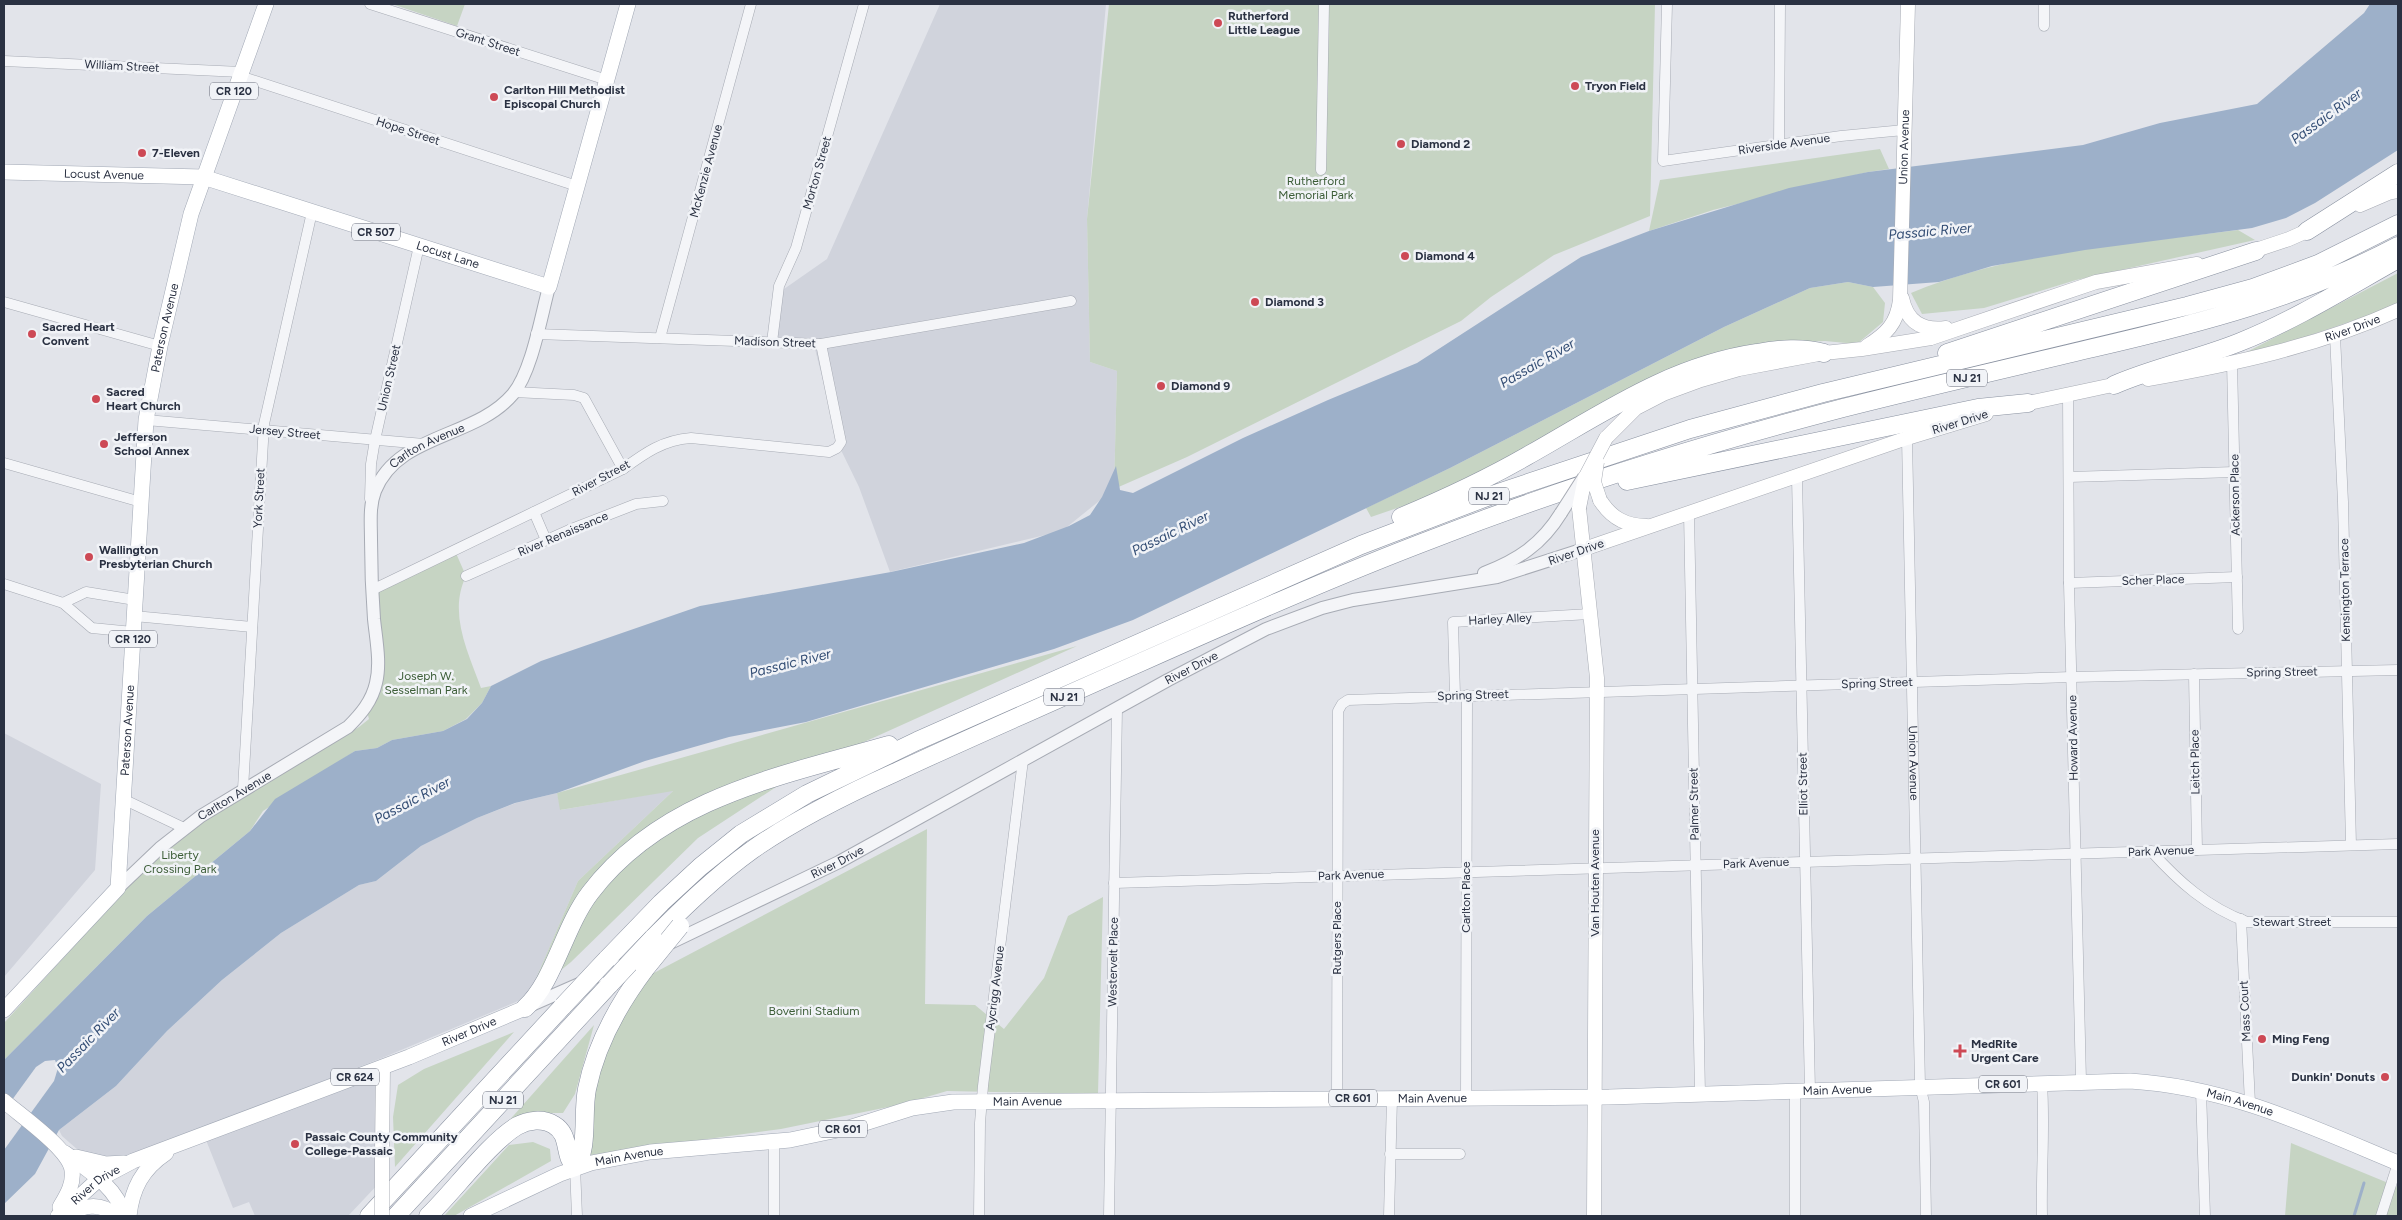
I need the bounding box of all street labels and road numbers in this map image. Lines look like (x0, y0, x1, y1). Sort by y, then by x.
street label: Grant Street (454, 25, 523, 59)
street label: William Street (84, 57, 160, 75)
road number: CR 120 (210, 82, 258, 100)
street label: Union Avenue (1896, 109, 1912, 185)
street label: Hope Street (374, 114, 442, 148)
street label: McKenzie Avenue (687, 122, 725, 219)
street label: Riverside Avenue (1737, 131, 1831, 157)
street label: Morton Street (800, 134, 834, 211)
street label: Locust Avenue (64, 167, 145, 183)
road number: CR 507 (352, 223, 400, 240)
street label: Locust Lane (415, 238, 481, 272)
street label: Paterson Avenue (148, 281, 182, 373)
street label: River Drive (2323, 311, 2383, 345)
street label: Madison Street (734, 334, 817, 350)
street label: Union Street (375, 343, 404, 413)
road number: NJ 21 (1947, 369, 1987, 386)
street label: River Drive (1930, 407, 1990, 437)
street label: Carlton Avenue (386, 420, 467, 471)
street label: Jersey Street (249, 422, 322, 442)
street label: Ackerson Place (2227, 454, 2243, 536)
street label: River Street (570, 457, 633, 499)
street label: York Street (250, 467, 268, 528)
road number: NJ 21 (1469, 488, 1509, 504)
street label: River Renaissance (516, 508, 611, 559)
street label: River Drive (1546, 536, 1606, 568)
street label: Kensington Terrace (2337, 538, 2353, 642)
street label: Scher Place (2121, 572, 2185, 588)
street label: Harley Alley (1468, 610, 1533, 628)
road number: CR 120 (109, 630, 157, 648)
street label: River Drive (1163, 648, 1221, 687)
street label: Spring Street (2246, 664, 2318, 680)
street label: Spring Street (1841, 675, 1913, 691)
street label: Paterson Avenue (118, 684, 137, 776)
street label: Spring Street (1437, 687, 1509, 703)
road number: NJ 21 (1044, 689, 1084, 706)
street label: Howard Avenue (2065, 695, 2081, 781)
street label: Union Avenue (1906, 725, 1921, 801)
street label: Leitch Place (2187, 729, 2203, 795)
street label: Elliot Street (1795, 752, 1811, 816)
street label: Palmer Street (1686, 767, 1702, 841)
street label: Carlton Avenue (195, 768, 274, 823)
street label: Van Houten Avenue (1588, 829, 1602, 937)
street label: River Drive (808, 842, 867, 882)
street label: Park Avenue (2128, 843, 2195, 859)
street label: Park Avenue (1723, 855, 1790, 871)
street label: Carlton Place (1459, 861, 1473, 933)
street label: Park Avenue (1318, 867, 1385, 883)
street label: Rutgers Place (1330, 901, 1344, 975)
street label: Stewart Street (2253, 915, 2332, 929)
street label: Westervelt Place (1105, 917, 1121, 1007)
street label: Aycrigg Avenue (983, 944, 1007, 1031)
street label: Mass Court (2236, 980, 2254, 1042)
street label: River Drive (440, 1014, 499, 1049)
road number: CR 624 (331, 1068, 379, 1086)
road number: CR 601 (1979, 1076, 2027, 1092)
street label: Main Avenue (1802, 1082, 1873, 1098)
street label: Main Avenue (2205, 1086, 2276, 1119)
road number: CR 601 (1329, 1090, 1377, 1106)
street label: Main Avenue (1398, 1091, 1468, 1106)
road number: NJ 21 (483, 1092, 523, 1108)
street label: Main Avenue (993, 1094, 1063, 1109)
road number: CR 601 (819, 1120, 867, 1138)
street label: Main Avenue (594, 1144, 664, 1169)
street label: River Drive (68, 1162, 123, 1208)

